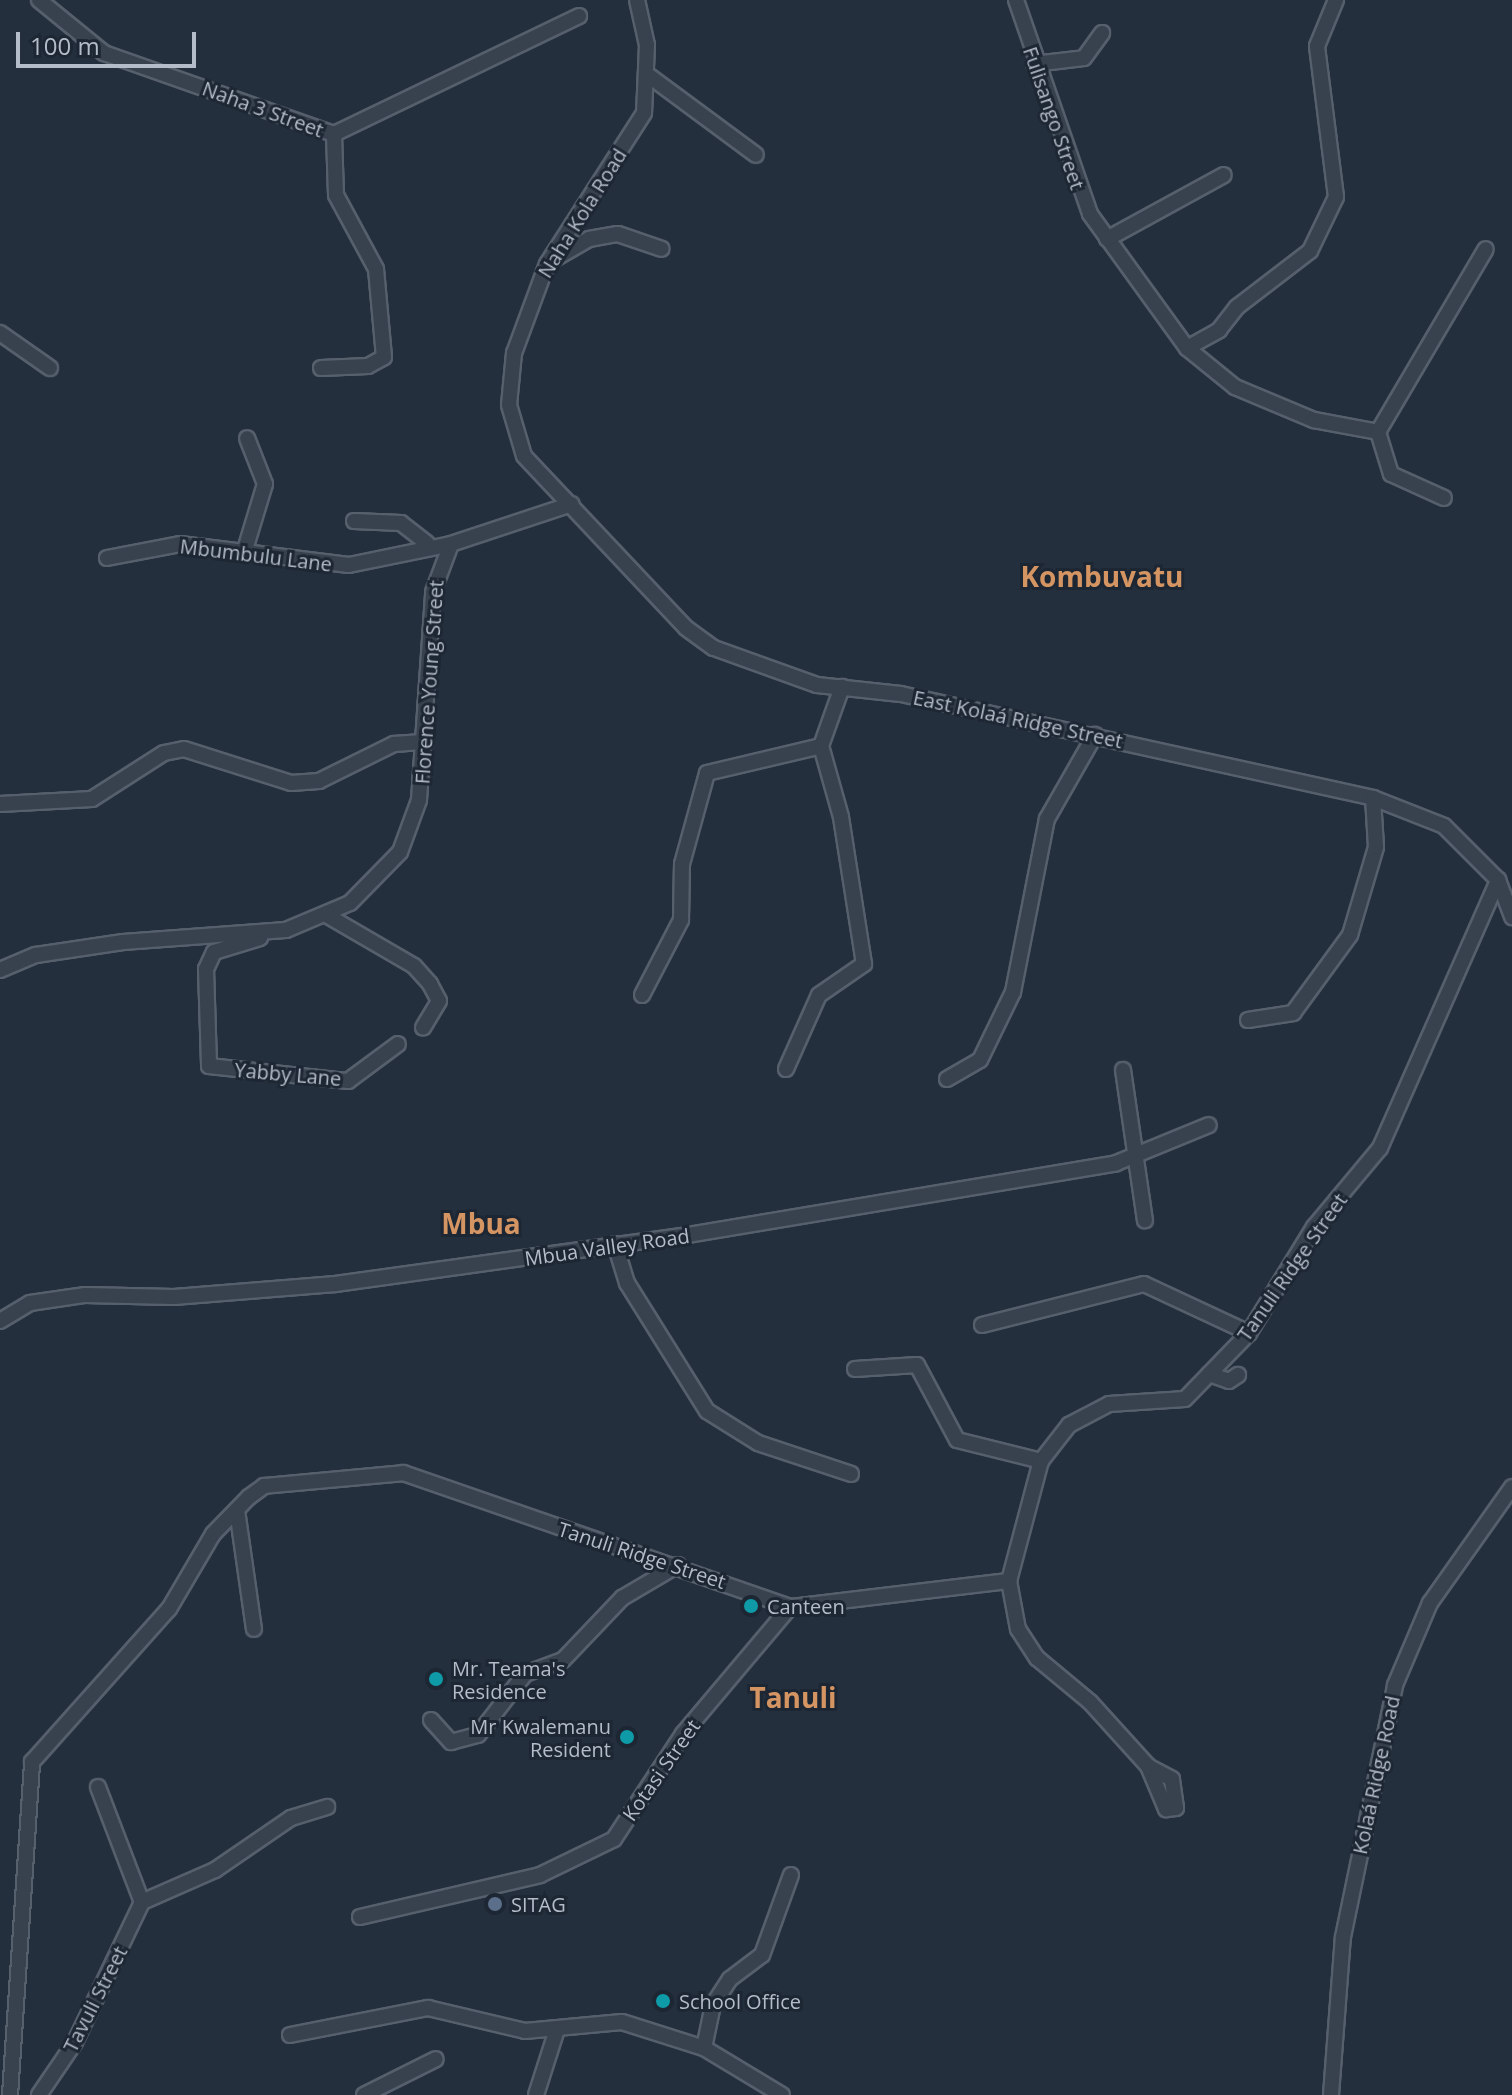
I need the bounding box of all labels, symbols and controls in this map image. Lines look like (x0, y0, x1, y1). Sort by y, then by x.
scale bar (20, 16, 200, 66)
text: 100 m (30, 29, 100, 62)
street label: Fulisango Street (1018, 43, 1090, 193)
street label: Naha 3 Street (199, 76, 327, 142)
street label: Naha Kola Road (533, 144, 631, 282)
street label: Mbumbulu Lane (179, 534, 333, 576)
district label: Kombuvatu (1021, 559, 1183, 593)
street label: Florence Young Street (410, 579, 448, 785)
street label: East Kolaá Ridge Street (911, 685, 1125, 753)
street label: Yabby Lane (234, 1057, 342, 1091)
street label: Tanuli Ridge Street (1232, 1189, 1352, 1345)
district label: Mbua (441, 1206, 521, 1240)
street label: Mbua Valley Road (523, 1224, 691, 1270)
street label: Tanuli Ridge Street (555, 1517, 729, 1593)
place label: Canteen (767, 1594, 845, 1618)
marker: Canteen (742, 1597, 760, 1615)
place label: Mr. Teama's Residence (452, 1656, 566, 1703)
marker: Mr. Teama's Residence (427, 1670, 445, 1688)
district label: Tanuli (749, 1680, 837, 1714)
street label: Kolaá Ridge Road (1347, 1694, 1405, 1856)
place label: Mr Kwalemanu Resident (470, 1714, 611, 1761)
street label: Kotasi Street (617, 1715, 705, 1825)
marker: Mr Kwalemanu Resident (618, 1728, 636, 1746)
place label: SITAG (511, 1892, 566, 1916)
marker: SITAG (486, 1895, 504, 1913)
street label: Tavuli Street (58, 1942, 132, 2056)
place label: School Office (679, 1989, 801, 2013)
marker: School Office (654, 1992, 672, 2010)

